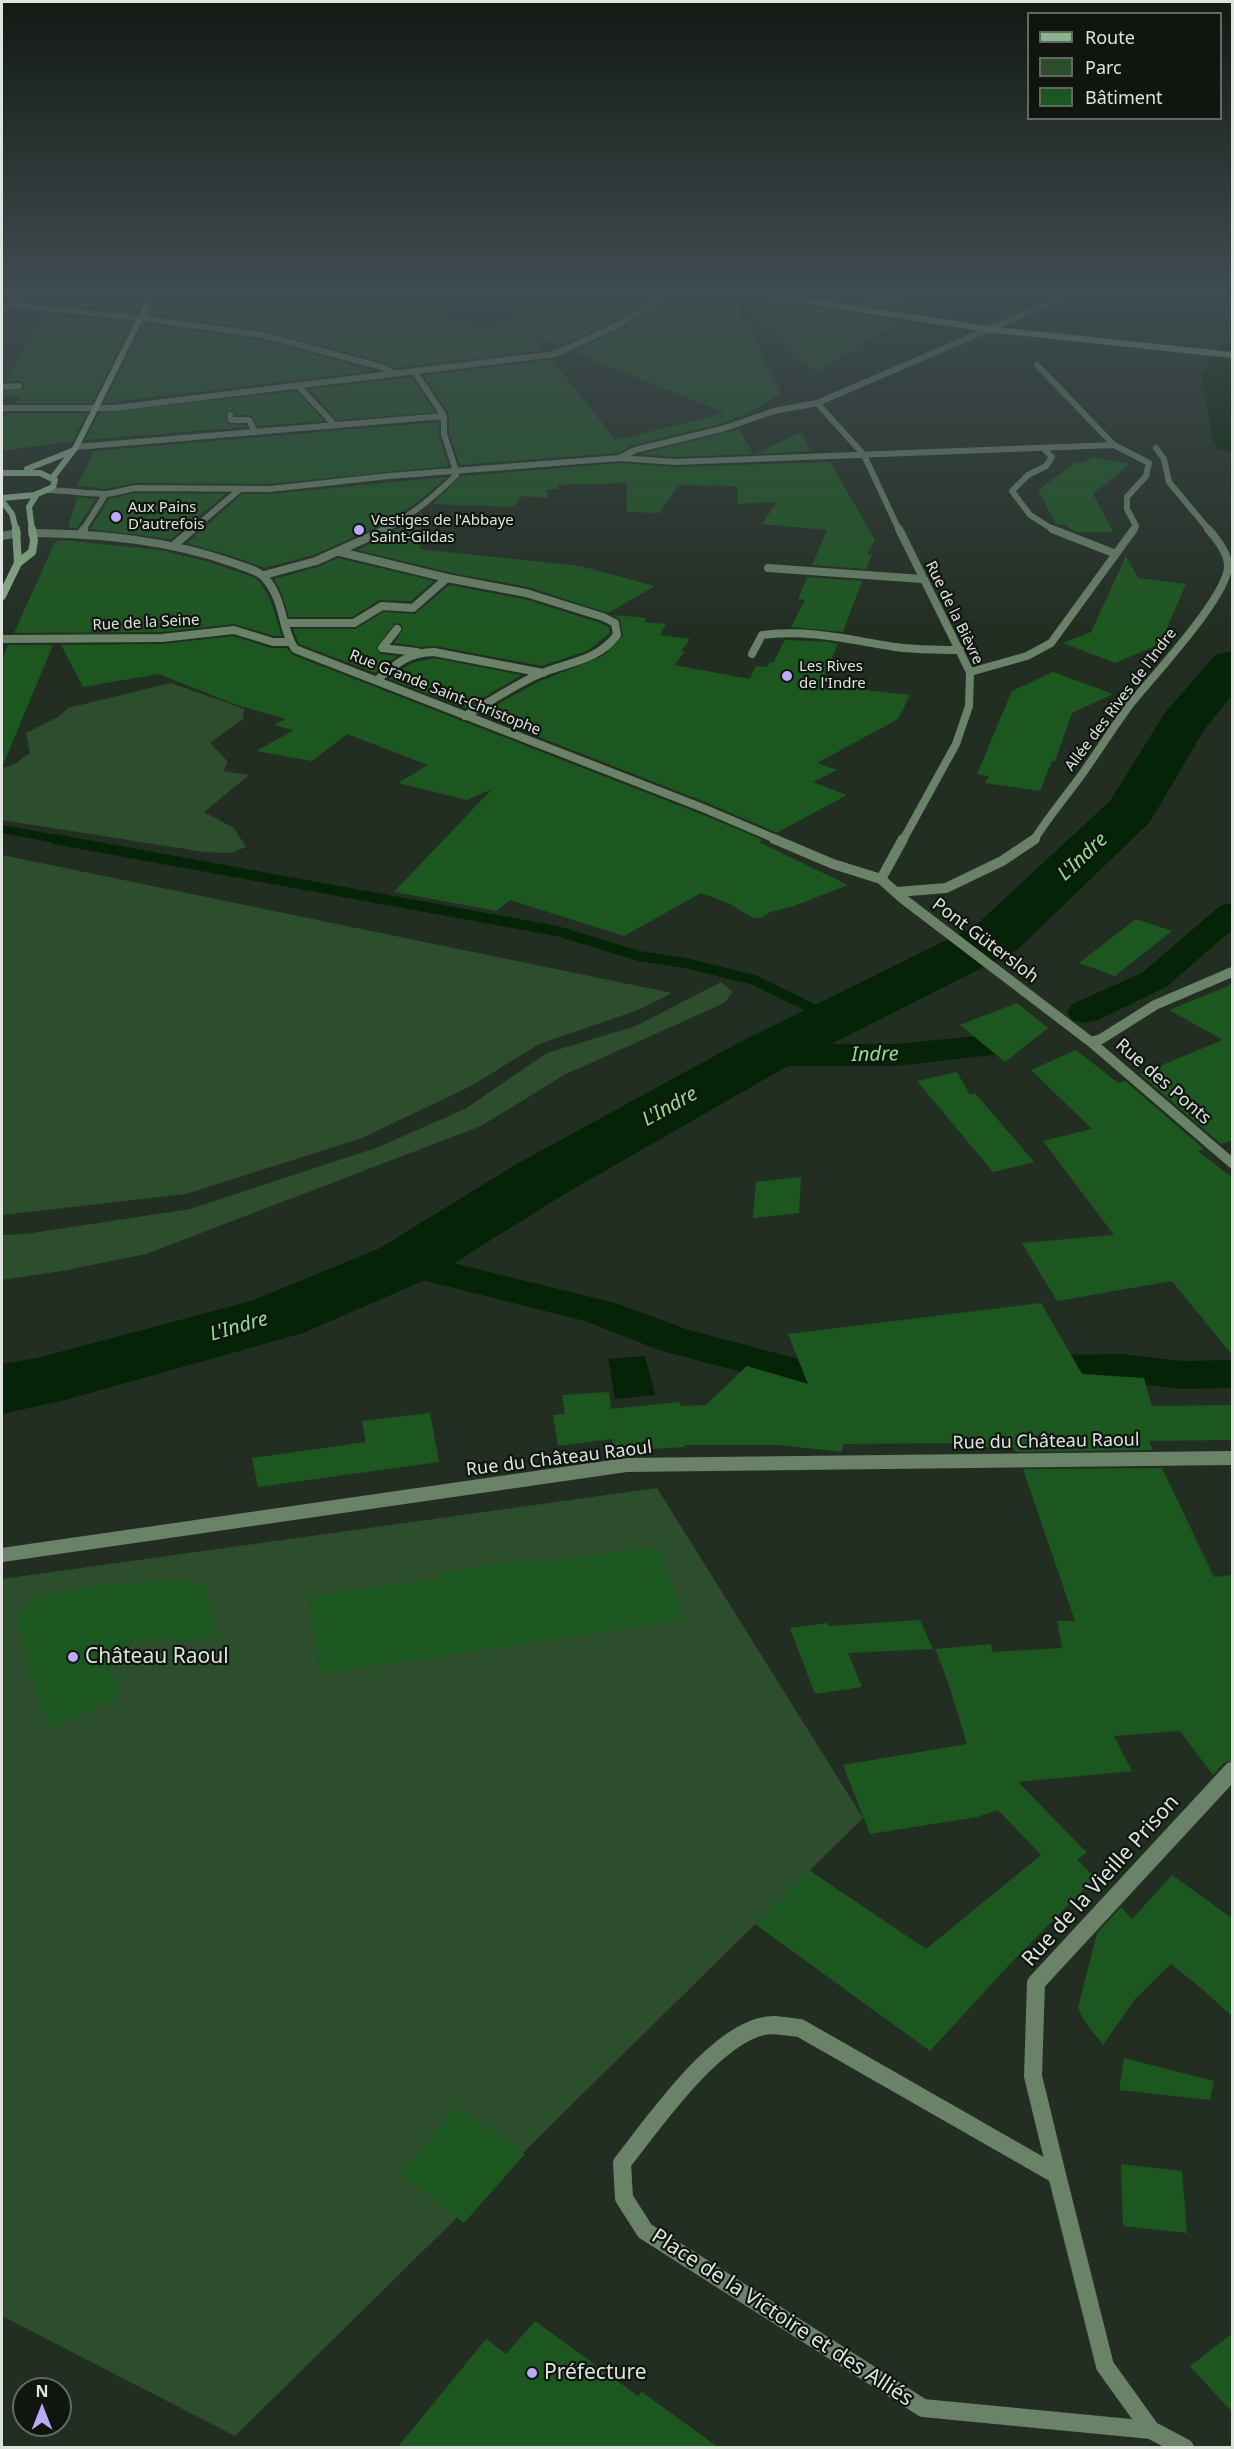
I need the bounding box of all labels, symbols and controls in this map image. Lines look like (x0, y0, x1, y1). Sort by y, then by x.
legend (1027, 12, 1222, 120)
text: Route (1085, 25, 1135, 49)
text: Parc (1085, 55, 1122, 79)
text: Bâtiment (1085, 85, 1163, 109)
place label: Aux Pains D'autrefois (128, 499, 204, 534)
marker: Aux Pains D'autrefois (109, 510, 123, 524)
place label: Vestiges de l'Abbaye Saint-Gildas (371, 512, 514, 547)
marker: Vestiges de l'Abbaye Saint-Gildas (352, 523, 366, 537)
street label: Rue de la Bièvre (921, 559, 987, 667)
street label: Rue de la Seine (92, 611, 200, 635)
street label: Allée des Rives de l'Indre (1061, 625, 1181, 775)
street label: Rue Grande Saint-Christophe (347, 646, 543, 740)
place label: Les Rives de l'Indre (799, 658, 866, 693)
marker: Les Rives de l'Indre (780, 669, 794, 683)
water label: L'Indre (1053, 828, 1113, 886)
street label: Pont Gütersloh (928, 894, 1042, 988)
street label: Rue des Ponts (1111, 1035, 1215, 1129)
water label: Indre (851, 1043, 899, 1067)
water label: L'Indre (638, 1082, 702, 1132)
water label: L'Indre (207, 1307, 271, 1347)
street label: Rue du Château Raoul (952, 1430, 1140, 1454)
street label: Rue du Château Raoul (465, 1437, 653, 1481)
place label: Château Raoul (85, 1644, 229, 1670)
marker: Château Raoul (66, 1650, 80, 1664)
street label: Rue de la Vieille Prison (1017, 1790, 1185, 1972)
street label: Place de la Victoire et des Alliés (647, 2224, 917, 2412)
place label: Préfecture (544, 2360, 647, 2386)
marker: Préfecture (525, 2366, 539, 2380)
north arrow (12, 2377, 72, 2437)
text: N (35, 2380, 49, 2402)

